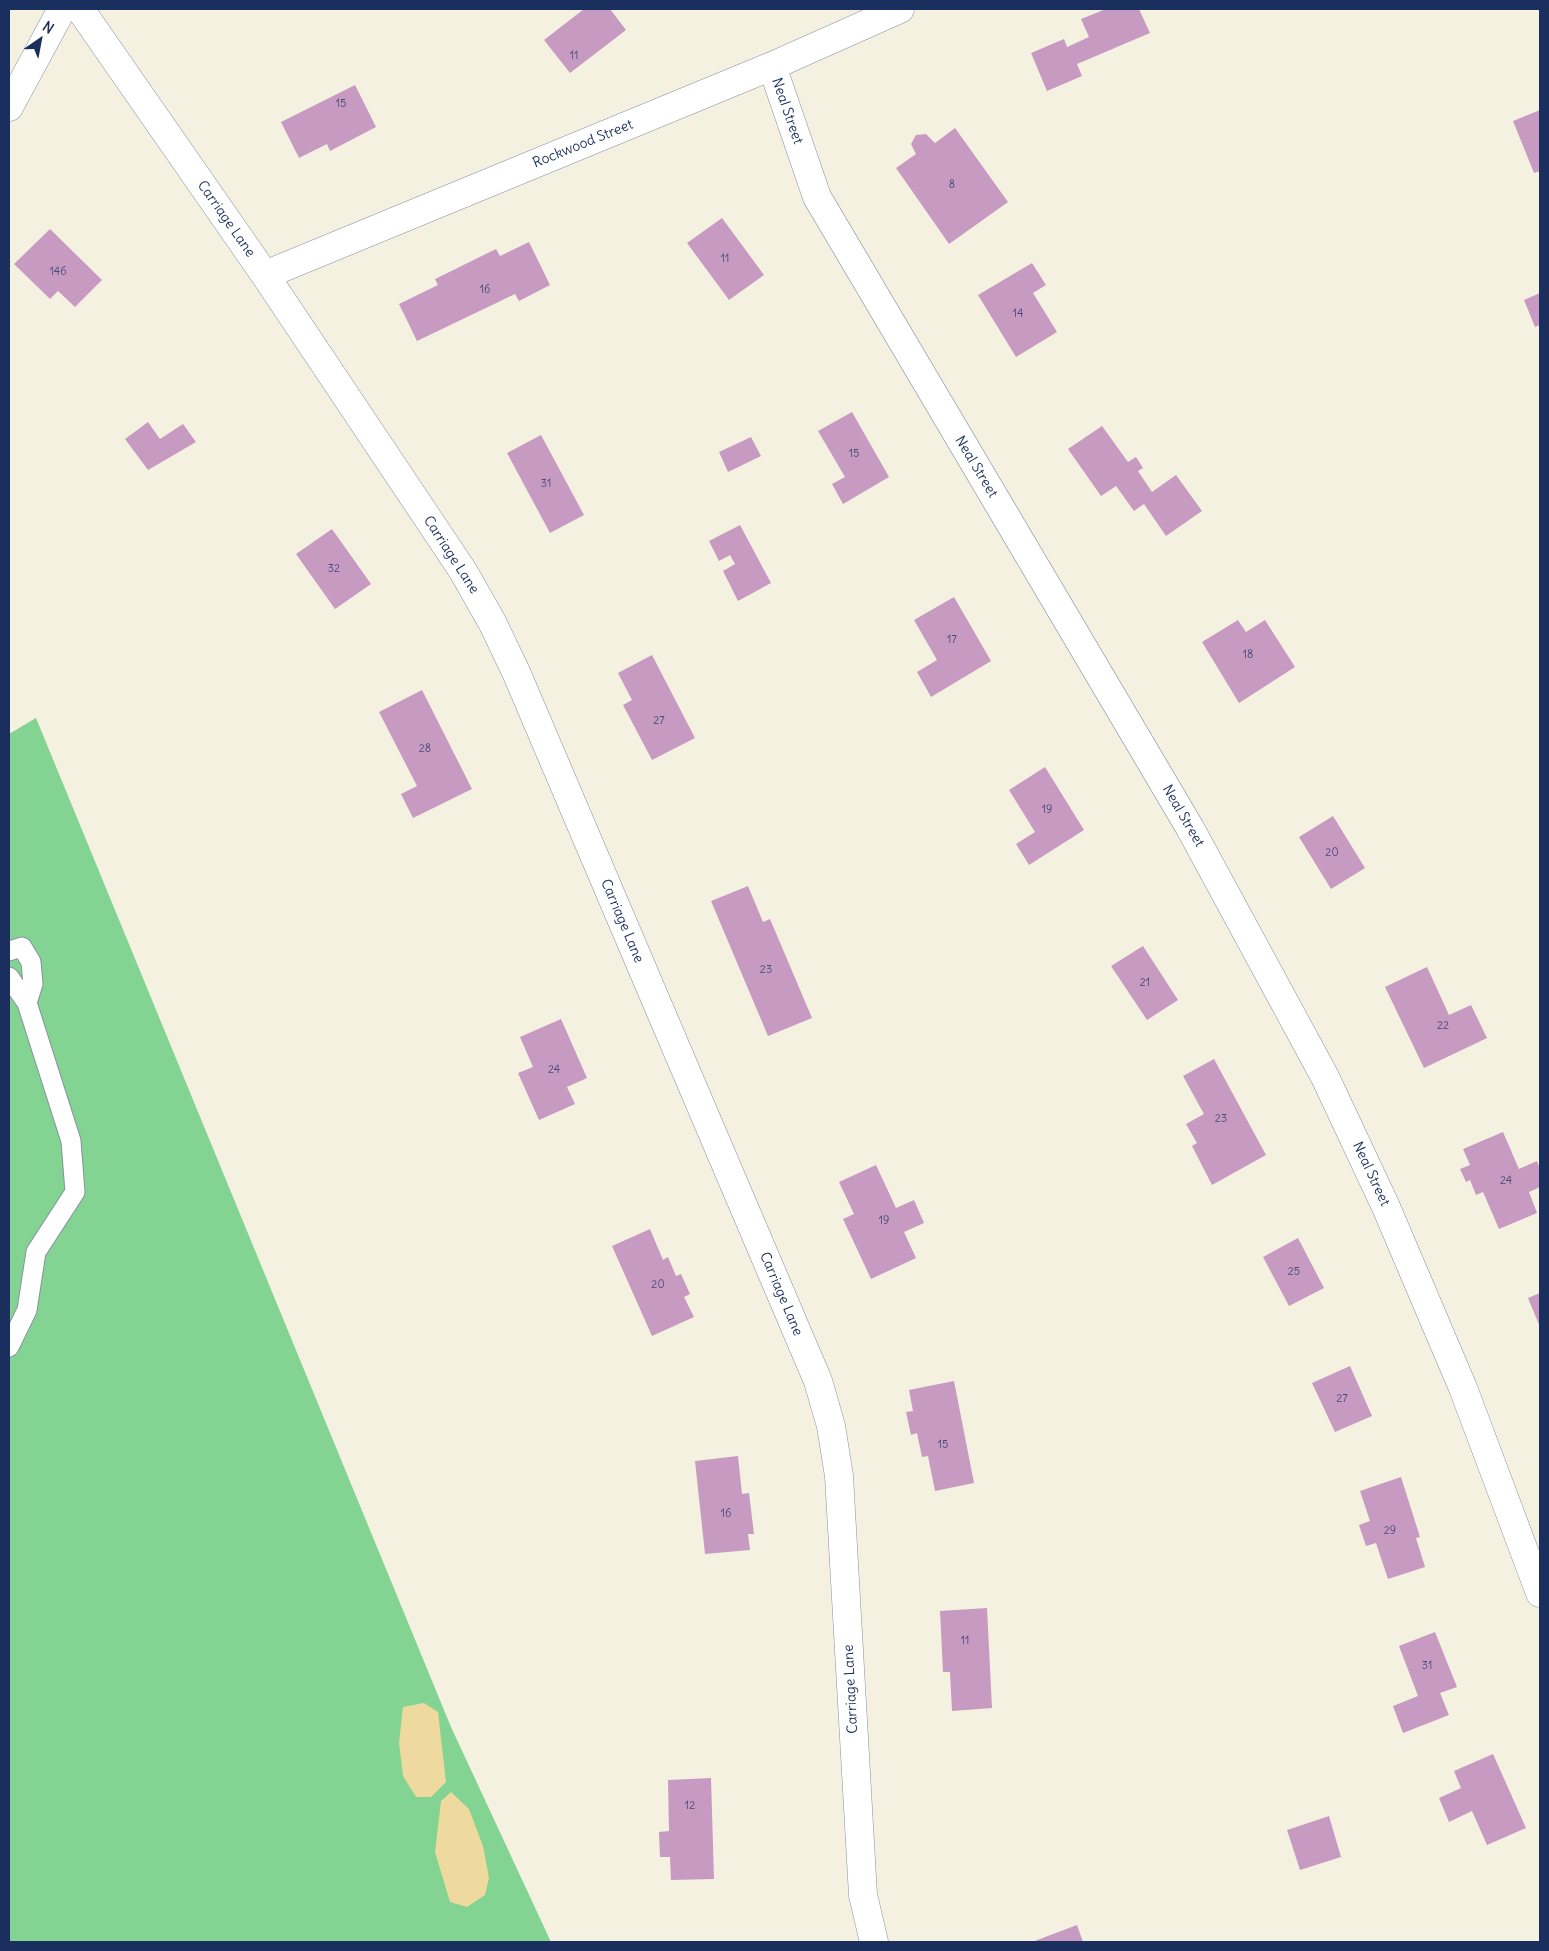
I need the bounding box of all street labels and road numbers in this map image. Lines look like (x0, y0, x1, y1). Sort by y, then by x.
street label: Neal Street (768, 76, 806, 146)
street label: Rockwood Street (530, 116, 636, 172)
street label: Carriage Lane (193, 178, 259, 260)
street label: Neal Street (951, 433, 1001, 501)
street label: Carriage Lane (420, 513, 482, 597)
street label: Neal Street (1158, 782, 1208, 850)
street label: Carriage Lane (597, 877, 647, 965)
street label: Neal Street (1349, 1139, 1393, 1209)
street label: Carriage Lane (756, 1250, 806, 1338)
street label: Carriage Lane (840, 1644, 862, 1734)

